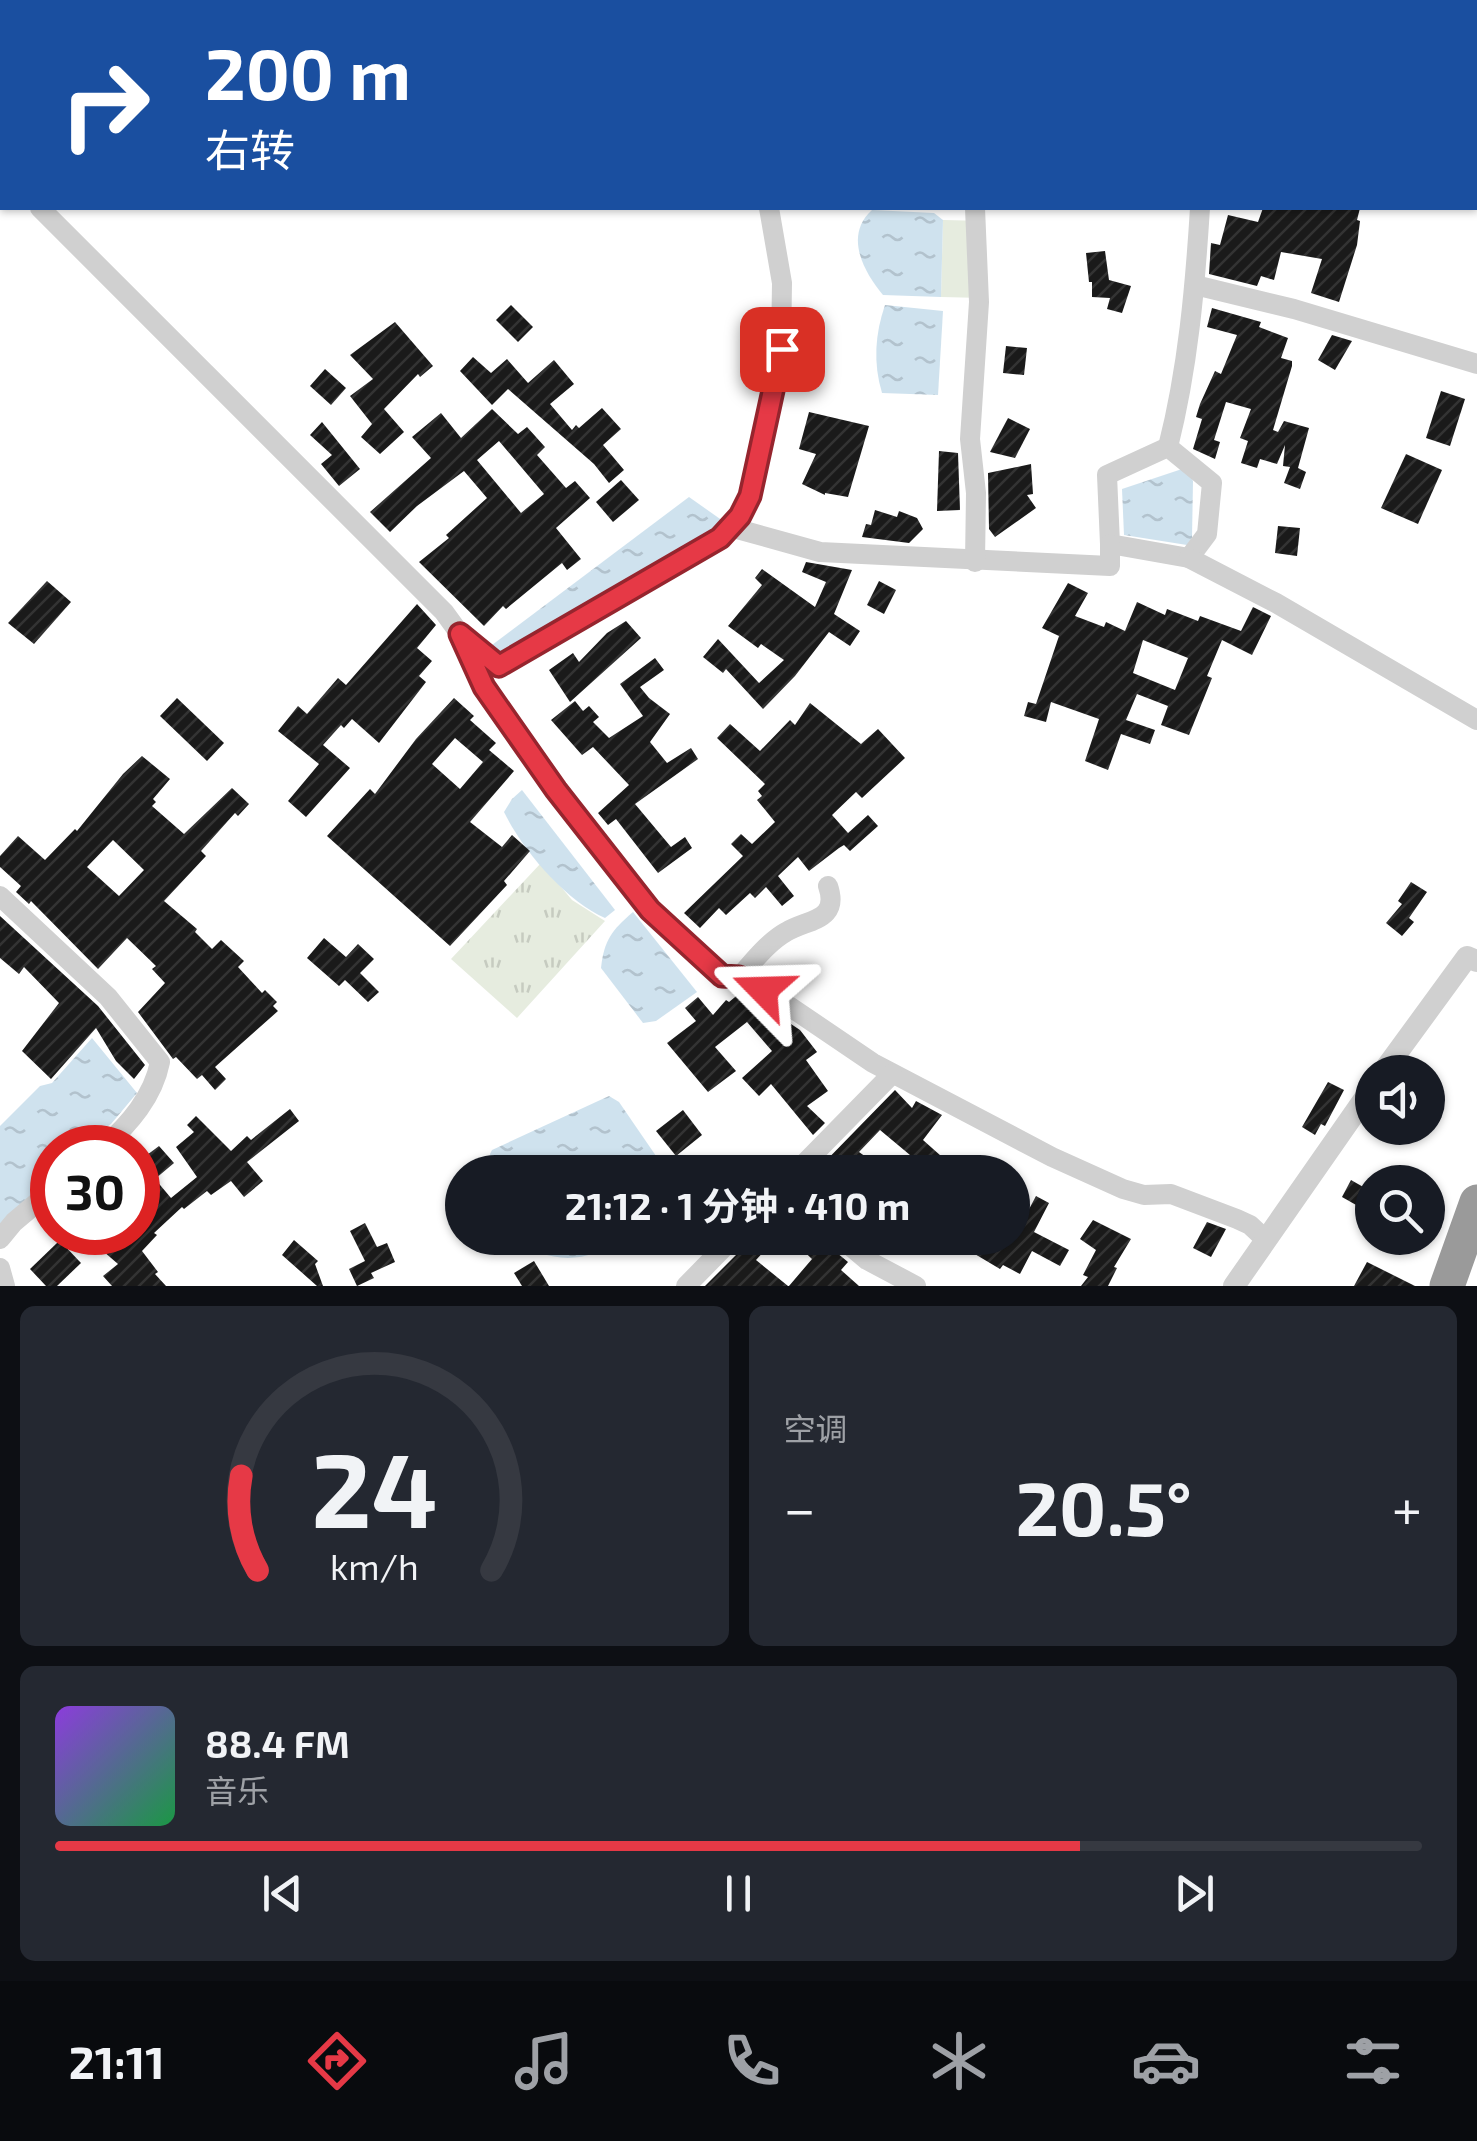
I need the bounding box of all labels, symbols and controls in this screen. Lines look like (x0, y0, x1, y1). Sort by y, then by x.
text: 200 m (205, 30, 411, 114)
icon: right (40, 40, 170, 170)
text: 右转 (205, 122, 295, 176)
pin (740, 307, 825, 392)
icon: arrive (755, 322, 810, 377)
position arrow (711, 938, 815, 1042)
map controls (1355, 1055, 1445, 1255)
button: sound (1355, 1055, 1445, 1145)
speed limit sign: 30 (30, 1125, 160, 1255)
button: search (1355, 1165, 1445, 1255)
text: 21:12 · 1 分钟 · 410 m (565, 1182, 910, 1228)
text: 空调 (784, 1409, 848, 1447)
text: 24 (311, 1424, 438, 1549)
text: 20.5° (1015, 1461, 1192, 1551)
text: − (784, 1474, 816, 1540)
text: + (1392, 1474, 1422, 1540)
text: km/h (330, 1544, 419, 1587)
text: 88.4 FM (205, 1720, 350, 1766)
text: 音乐 (205, 1771, 269, 1809)
icon: previous (255, 1866, 310, 1921)
icon: pause (711, 1866, 766, 1921)
icon: next (1167, 1866, 1222, 1921)
icon: directions (302, 2026, 372, 2096)
icon: music (509, 2026, 579, 2096)
icon: phone (717, 2026, 787, 2096)
icon: climate (924, 2026, 994, 2096)
icon: car (1131, 2026, 1201, 2096)
icon: filters (1338, 2026, 1408, 2096)
text: 21:11 (69, 2034, 165, 2088)

